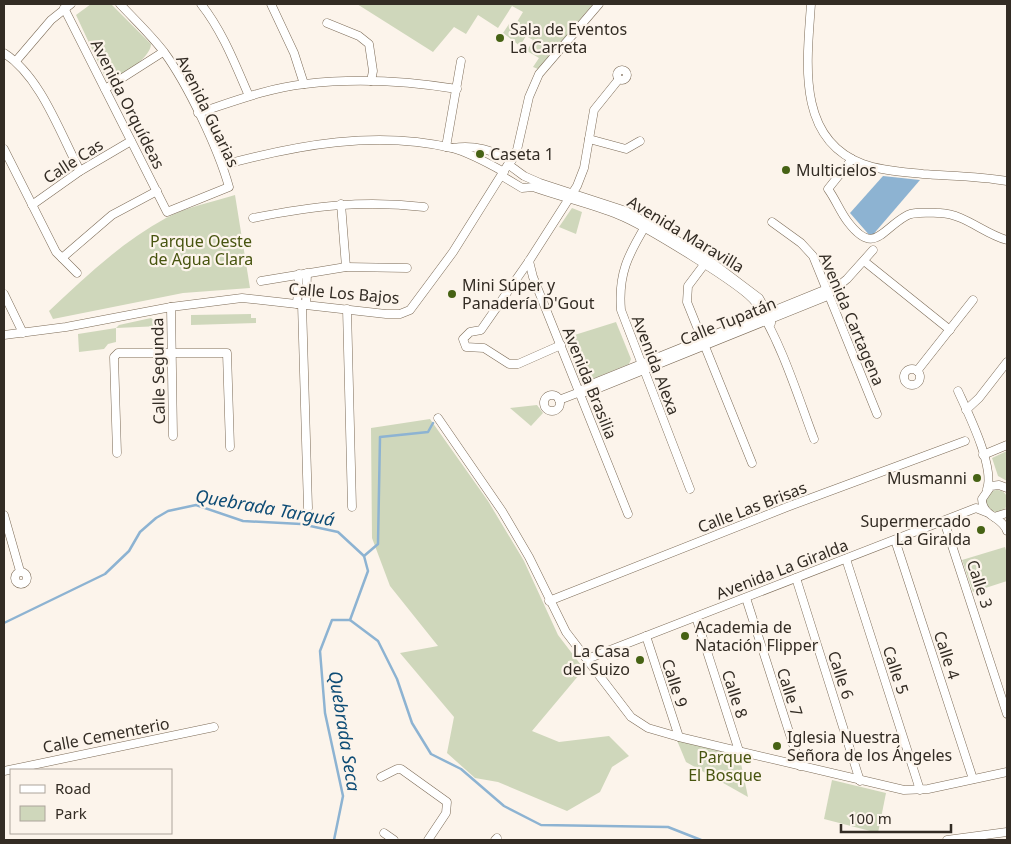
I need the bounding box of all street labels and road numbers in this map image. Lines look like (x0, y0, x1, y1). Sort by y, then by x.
street label: Avenida Orquídeas (86, 36, 170, 172)
street label: Avenida Guarias (171, 51, 245, 171)
street label: Calle Cas (39, 133, 107, 189)
street label: Avenida Maravilla (624, 190, 748, 278)
street label: Avenida Cartagena (814, 249, 890, 389)
street label: Calle Los Bajos (288, 277, 400, 309)
street label: Calle Tupatán (677, 292, 779, 350)
street label: Avenida Alexa (627, 312, 685, 418)
street label: Calle Segunda (146, 317, 170, 425)
street label: Avenida Brasilia (558, 324, 622, 442)
street label: Calle Las Brisas (694, 476, 810, 538)
street label: Avenida La Giralda (713, 534, 851, 604)
street label: Calle 3 (962, 557, 998, 611)
street label: Calle 4 (929, 628, 965, 682)
street label: Calle 5 (878, 643, 914, 697)
street label: Calle 6 (823, 648, 859, 702)
street label: Calle 9 (657, 656, 693, 710)
street label: Calle 7 (772, 665, 808, 719)
street label: Calle 8 (717, 667, 753, 721)
street label: Calle Cementerio (41, 712, 171, 758)

